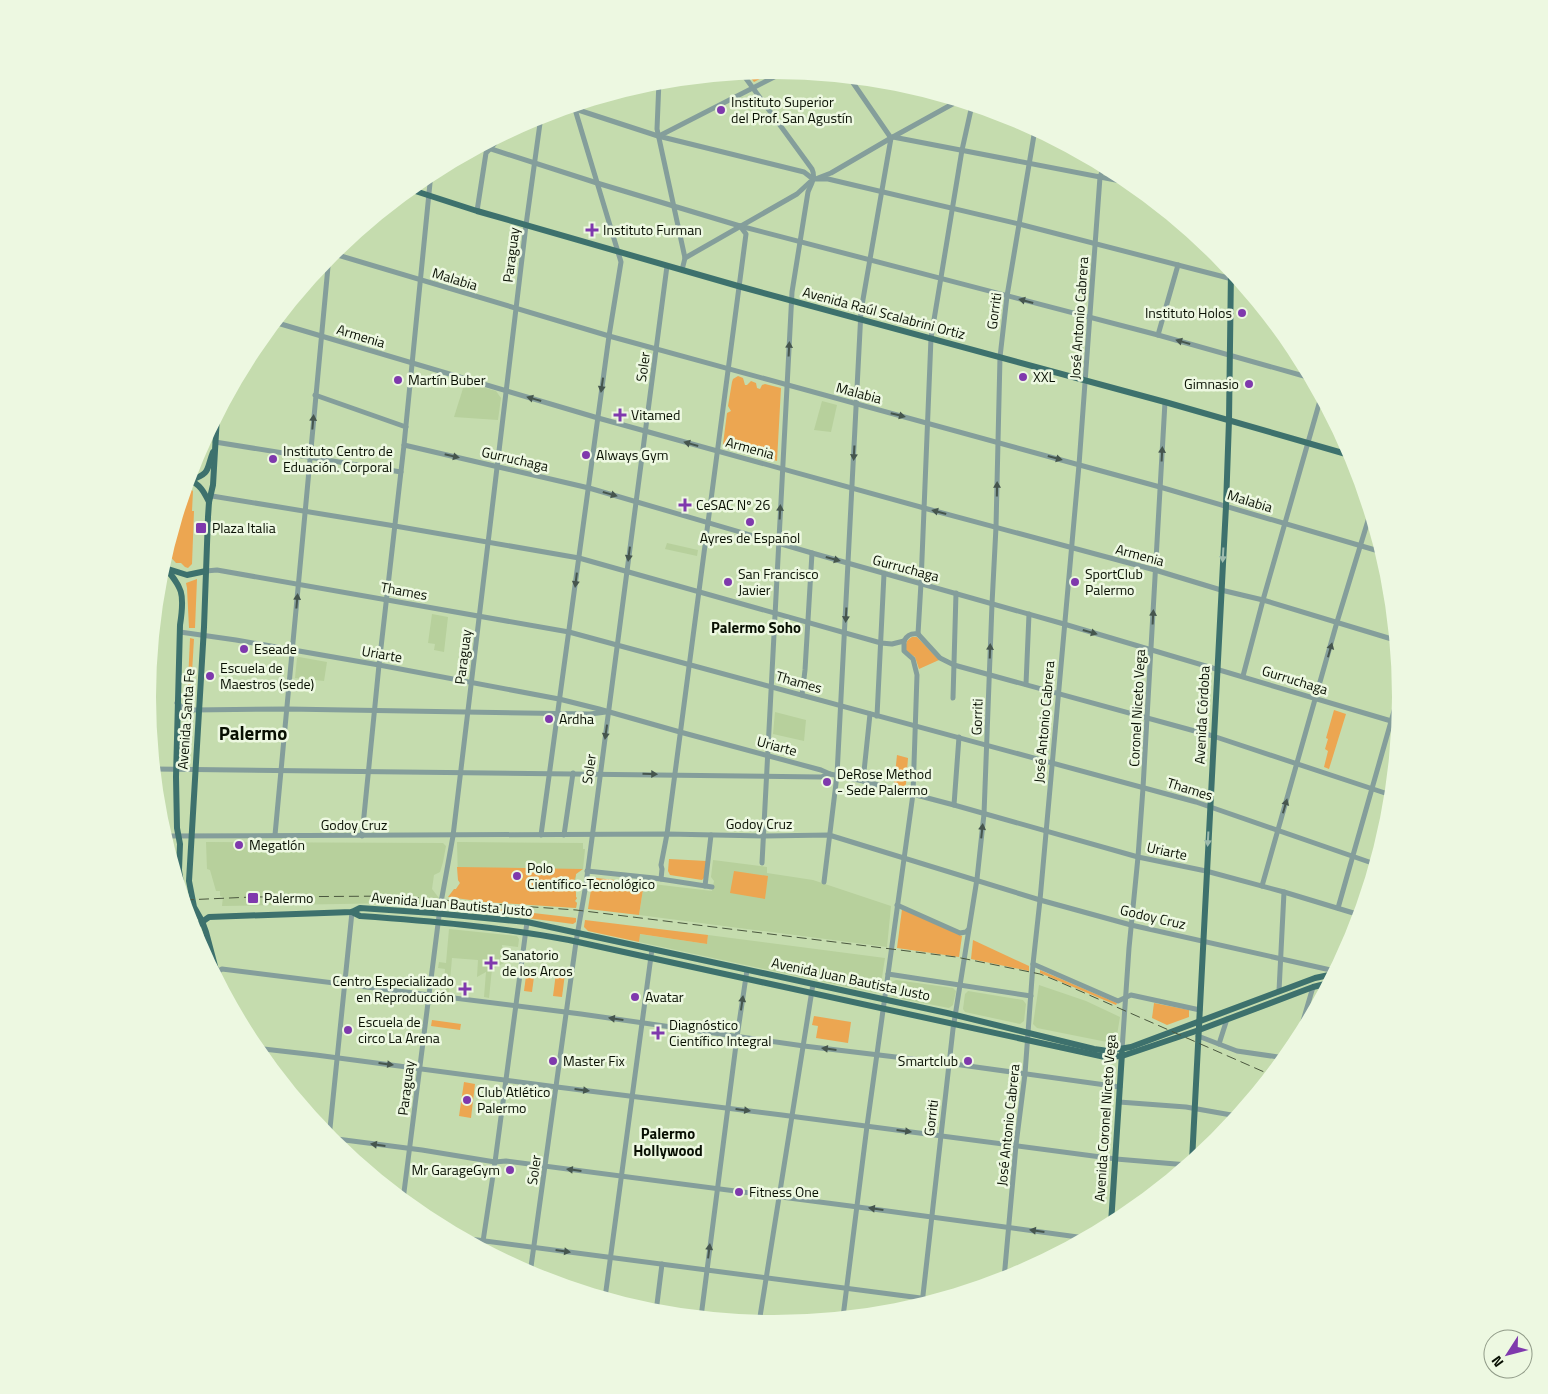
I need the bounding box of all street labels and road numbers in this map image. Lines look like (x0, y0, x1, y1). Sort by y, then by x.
street label: Paraguay (497, 226, 524, 284)
street label: José Antonio Cabrera (1064, 256, 1093, 380)
street label: Malabia (430, 262, 480, 295)
street label: Avenida Raúl Scalabrini Ortiz (800, 281, 968, 344)
street label: Gorriti (981, 291, 1006, 331)
street label: Armenia (334, 318, 388, 353)
street label: Soler (630, 350, 655, 383)
street label: Malabia (834, 376, 884, 409)
street label: Armenia (723, 431, 777, 464)
street label: Gurruchaga (480, 441, 551, 476)
street label: Malabia (1225, 484, 1275, 517)
street label: Armenia (1113, 538, 1167, 571)
street label: Gurruchaga (871, 549, 942, 586)
street label: Thames (379, 576, 429, 605)
street label: Paraguay (449, 628, 476, 686)
street label: Uriarte (360, 640, 404, 667)
street label: Coronel Niceto Vega (1123, 649, 1150, 767)
street label: José Antonio Cabrera (1028, 660, 1059, 784)
street label: Gurruchaga (1260, 660, 1331, 700)
street label: Thames (774, 665, 825, 698)
street label: Avenida Córdoba (1188, 665, 1215, 765)
street label: Avenida Santa Fe (171, 668, 200, 770)
street label: Gorriti (965, 698, 988, 736)
street label: Uriarte (755, 730, 800, 761)
street label: Soler (576, 752, 601, 785)
street label: Thames (1165, 772, 1216, 805)
street label: Godoy Cruz (726, 813, 792, 834)
street label: Godoy Cruz (321, 814, 387, 835)
street label: Uriarte (1145, 836, 1189, 865)
street label: Avenida Juan Bautista Justo (371, 886, 534, 921)
street label: Godoy Cruz (1118, 899, 1188, 934)
street label: Avenida Juan Bautista Justo (770, 951, 932, 1006)
street label: Avenida Coronel Niceto Vega (1088, 1034, 1121, 1202)
street label: Paraguay (392, 1059, 419, 1117)
street label: José Antonio Cabrera (991, 1063, 1024, 1187)
street label: Gorriti (918, 1098, 943, 1137)
street label: Soler (521, 1153, 546, 1186)

